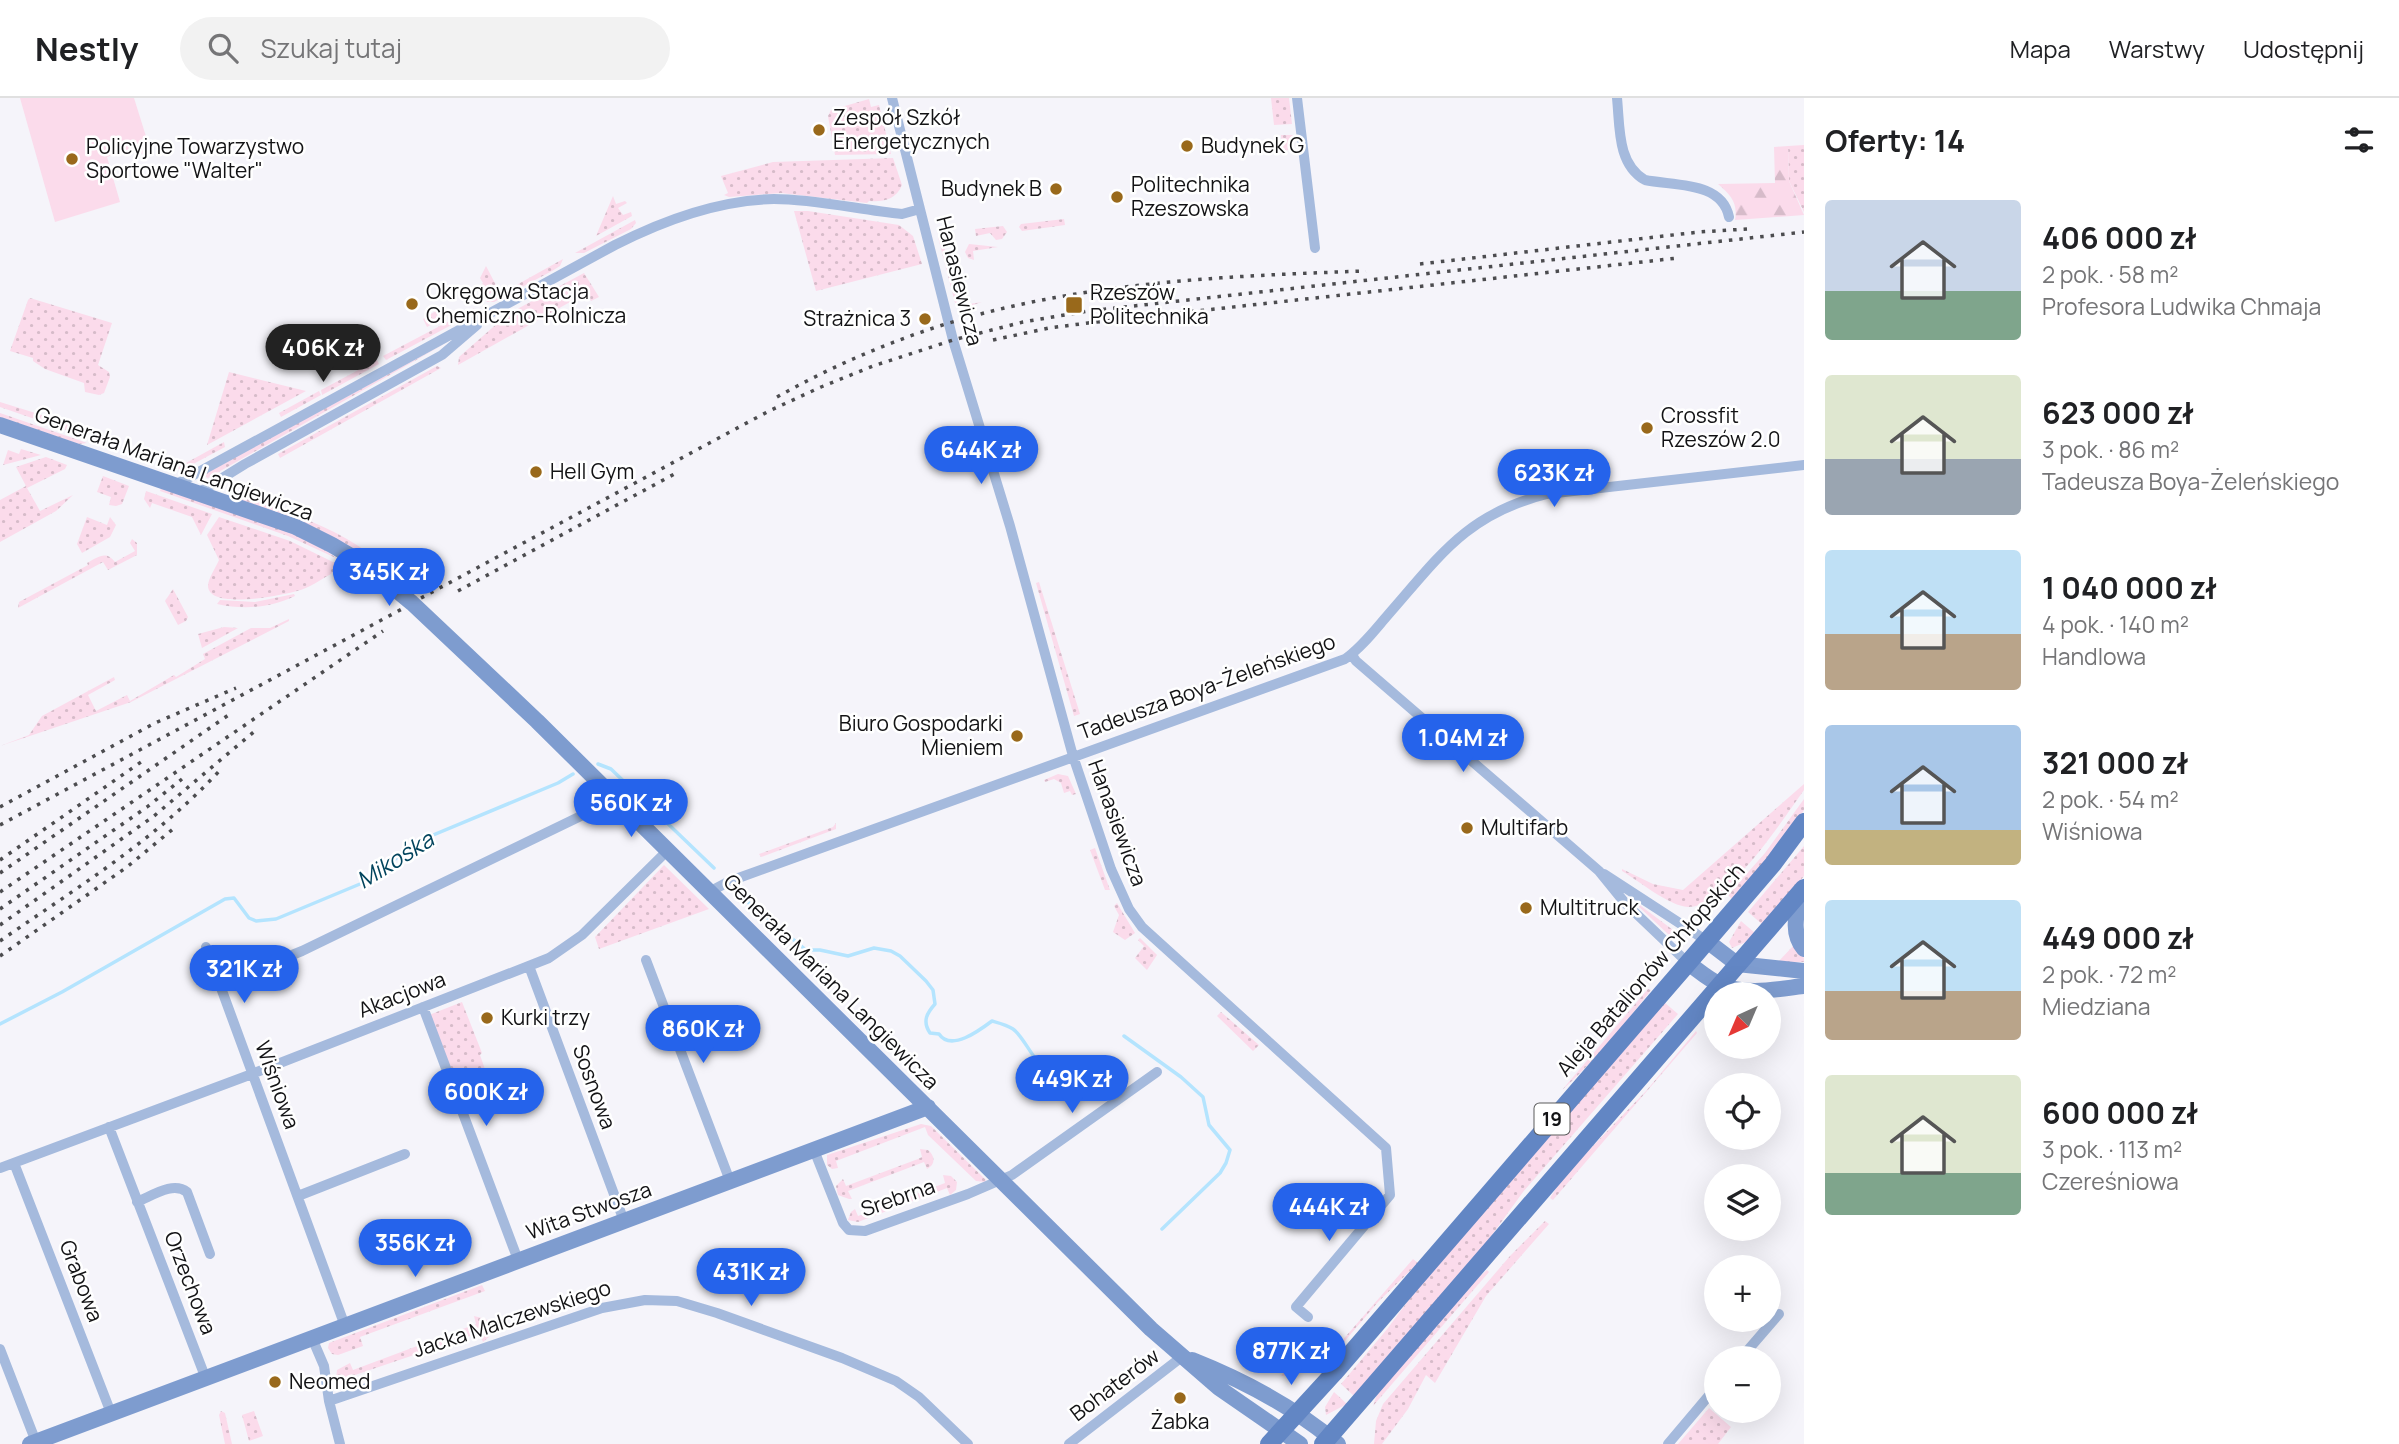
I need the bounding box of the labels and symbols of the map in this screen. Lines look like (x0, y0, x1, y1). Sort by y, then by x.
place label: Zespół Szkół Energetycznych (833, 103, 990, 155)
marker: Zespół Szkół Energetycznych (811, 122, 827, 138)
place label: Budynek G (1201, 131, 1304, 159)
place label: Policyjne Towarzystwo Sportowe "Walter" (86, 132, 304, 184)
marker: Budynek G (1179, 138, 1195, 154)
marker: Policyjne Towarzystwo Sportowe "Walter" (64, 151, 80, 167)
place label: Politechnika Rzeszowska (1131, 170, 1250, 222)
place label: Budynek B (941, 174, 1042, 202)
marker: Budynek B (1048, 181, 1064, 197)
marker: Politechnika Rzeszowska (1109, 189, 1125, 205)
street label: Hanasiewicza (930, 213, 990, 349)
place label: Okręgowa Stacja Chemiczno-Rolnicza (426, 277, 626, 329)
place label: Rzeszów Politechnika (1090, 278, 1209, 330)
marker: Rzeszów Politechnika (1064, 295, 1084, 315)
marker: Okręgowa Stacja Chemiczno-Rolnicza (404, 296, 420, 312)
place label: Strażnica 3 (803, 304, 911, 332)
marker: Strażnica 3 (917, 311, 933, 327)
pin: 406K zł (258, 324, 388, 384)
street label: Generała Mariana Langiewicza (31, 400, 317, 527)
place label: Crossfit Rzeszów 2.0 (1661, 401, 1781, 453)
marker: Crossfit Rzeszów 2.0 (1639, 420, 1655, 436)
pin: 644K zł (916, 426, 1046, 486)
pin: 623K zł (1489, 450, 1619, 509)
place label: Hell Gym (550, 457, 634, 485)
marker: Hell Gym (528, 464, 544, 480)
pin: 345K zł (324, 548, 454, 608)
street label: Tadeusza Boya-Żeleńskiego (1074, 626, 1339, 746)
place label: Biuro Gospodarki Mieniem (839, 709, 1003, 761)
pin: 1.04M zł (1391, 714, 1535, 774)
marker: Biuro Gospodarki Mieniem (1009, 728, 1025, 744)
street label: Hanasiewicza (1082, 755, 1154, 890)
pin: 560K zł (566, 780, 696, 839)
place label: Multifarb (1481, 813, 1568, 841)
marker: Multifarb (1459, 820, 1475, 836)
water label: Mikośka (350, 822, 440, 895)
street label: Aleja Batalionów Chłopskich (1550, 857, 1750, 1082)
street label: Generała Mariana Langiewicza (718, 867, 946, 1095)
place label: Multitruck (1540, 893, 1639, 921)
marker: Multitruck (1518, 900, 1534, 916)
pin: 321K zł (179, 946, 309, 1005)
street label: Akacjowa (354, 965, 449, 1024)
north arrow (1704, 982, 1782, 1059)
place label: Kurki trzy (501, 1003, 590, 1031)
pin: 860K zł (638, 1006, 768, 1065)
marker: Kurki trzy (479, 1010, 495, 1026)
street label: Wiśniowa (249, 1037, 307, 1133)
street label: Sosnowa (567, 1041, 623, 1133)
pin: 449K zł (1007, 1056, 1137, 1115)
pin: 600K zł (421, 1068, 551, 1128)
road number: 19 (1534, 1104, 1570, 1134)
street label: Srebrna (857, 1171, 939, 1223)
street label: Wita Stwosza (522, 1175, 655, 1246)
pin: 444K zł (1264, 1184, 1394, 1243)
pin: 356K zł (350, 1220, 480, 1279)
street label: Orzechowa (158, 1227, 223, 1338)
street label: Grabowa (54, 1236, 110, 1325)
pin: 431K zł (686, 1248, 816, 1308)
street label: Jacka Malczewskiego (409, 1273, 614, 1363)
pin: 877K zł (1226, 1328, 1356, 1387)
street label: Bohaterów (1064, 1341, 1165, 1427)
place label: Neomed (289, 1367, 371, 1395)
marker: Neomed (267, 1374, 283, 1390)
marker: Żabka (1172, 1390, 1188, 1406)
place label: Żabka (1150, 1407, 1210, 1435)

